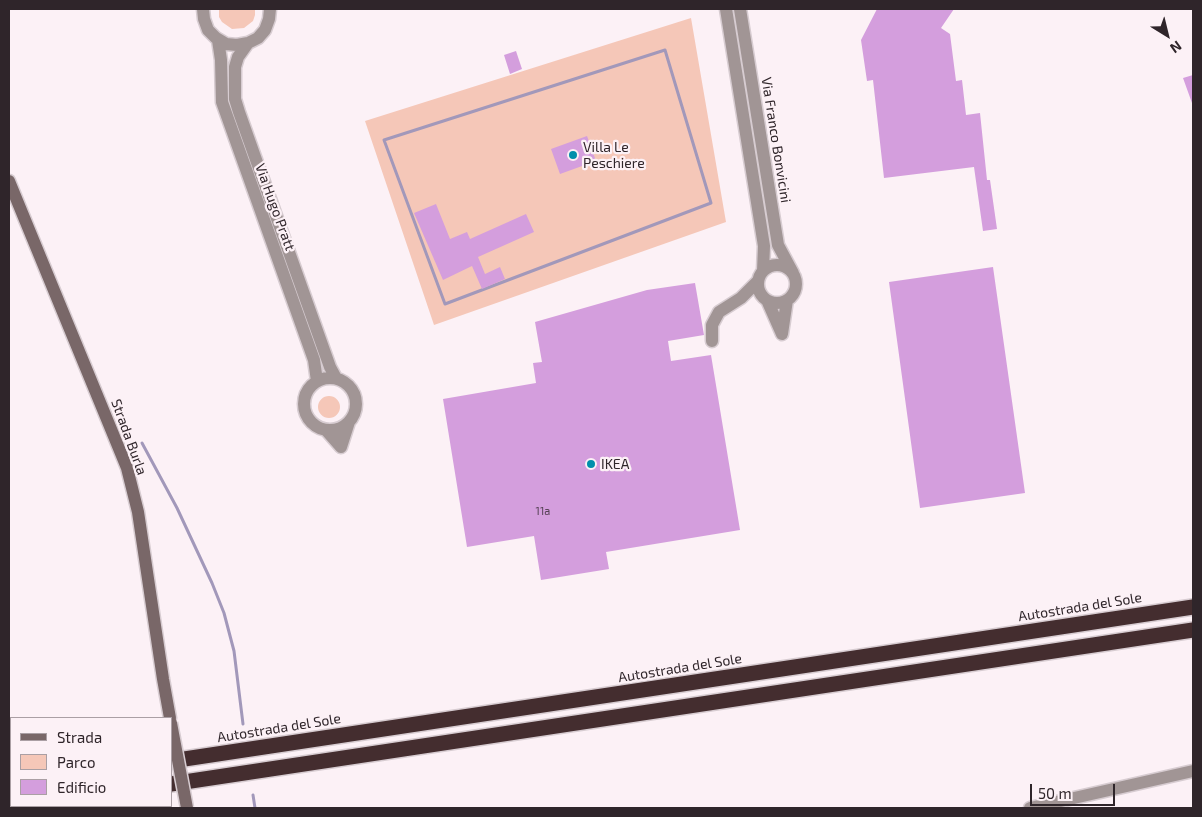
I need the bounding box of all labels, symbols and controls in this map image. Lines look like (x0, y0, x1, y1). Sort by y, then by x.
north arrow (1142, 10, 1192, 60)
text: N (1167, 38, 1185, 57)
street label: Via Franco Bonvicini (758, 76, 794, 204)
place label: Villa Le Peschiere (583, 139, 645, 172)
marker: Villa Le Peschiere (567, 149, 579, 161)
street label: Via Hugo Pratt (252, 161, 298, 253)
street label: Strada Burla (108, 397, 150, 477)
place label: IKEA (601, 456, 629, 472)
marker: IKEA (585, 458, 597, 470)
house number: 11a (536, 504, 550, 518)
street label: Autostrada del Sole (1017, 589, 1143, 625)
street label: Autostrada del Sole (617, 650, 743, 686)
street label: Autostrada del Sole (216, 710, 342, 746)
legend (10, 717, 172, 807)
text: Strada (57, 728, 102, 746)
text: Parco (57, 753, 96, 771)
scale bar (1032, 774, 1117, 806)
text: Edificio (57, 778, 106, 796)
text: 50 m (1038, 784, 1072, 802)

